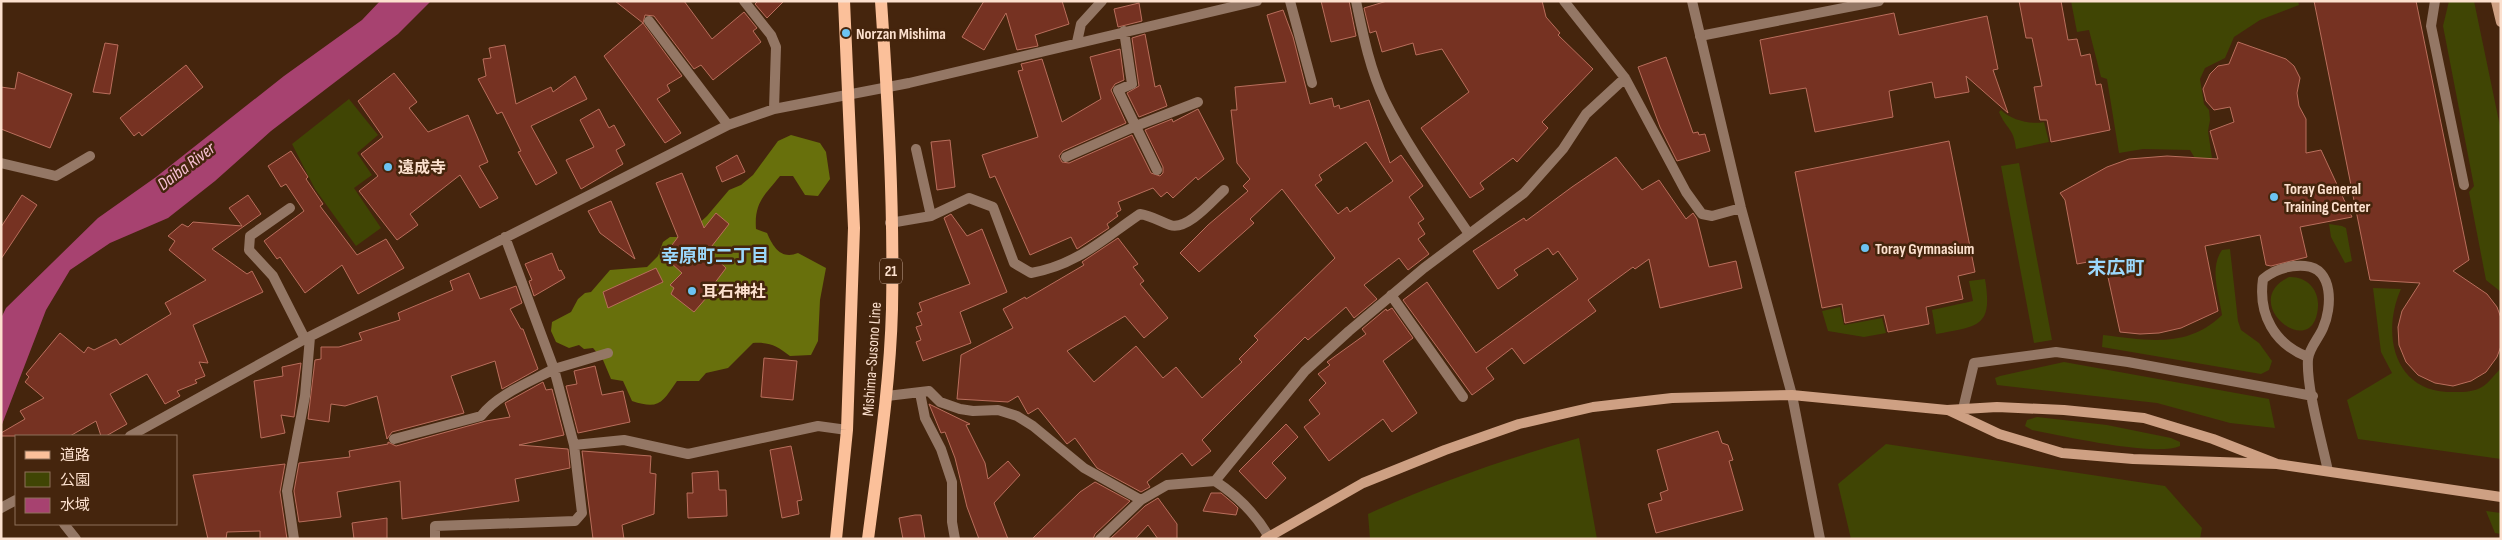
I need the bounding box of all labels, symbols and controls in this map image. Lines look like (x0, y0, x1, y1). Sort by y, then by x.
place label: Norzan Mishima (856, 25, 946, 44)
marker: Norzan Mishima (840, 27, 852, 39)
water label: Daiba River (153, 137, 220, 195)
place label: 遠成寺 (398, 158, 446, 178)
marker: 遠成寺 (382, 161, 394, 173)
place label: Toray General Training Center (2284, 180, 2370, 217)
marker: Toray General Training Center (2268, 191, 2280, 203)
place label: Toray Gymnasium (1875, 240, 1974, 259)
marker: Toray Gymnasium (1859, 242, 1871, 254)
district label: 幸原町二丁目 (661, 246, 769, 267)
district label: 末広町 (2087, 257, 2145, 280)
road number: 21 (880, 258, 902, 284)
place label: 耳石神社 (702, 282, 766, 302)
marker: 耳石神社 (686, 285, 698, 297)
street label: Mishima-Susono Line (859, 301, 886, 417)
legend (15, 435, 178, 525)
text: 道路 (60, 446, 90, 465)
text: 公園 (60, 471, 90, 490)
text: 水域 (60, 496, 90, 515)

